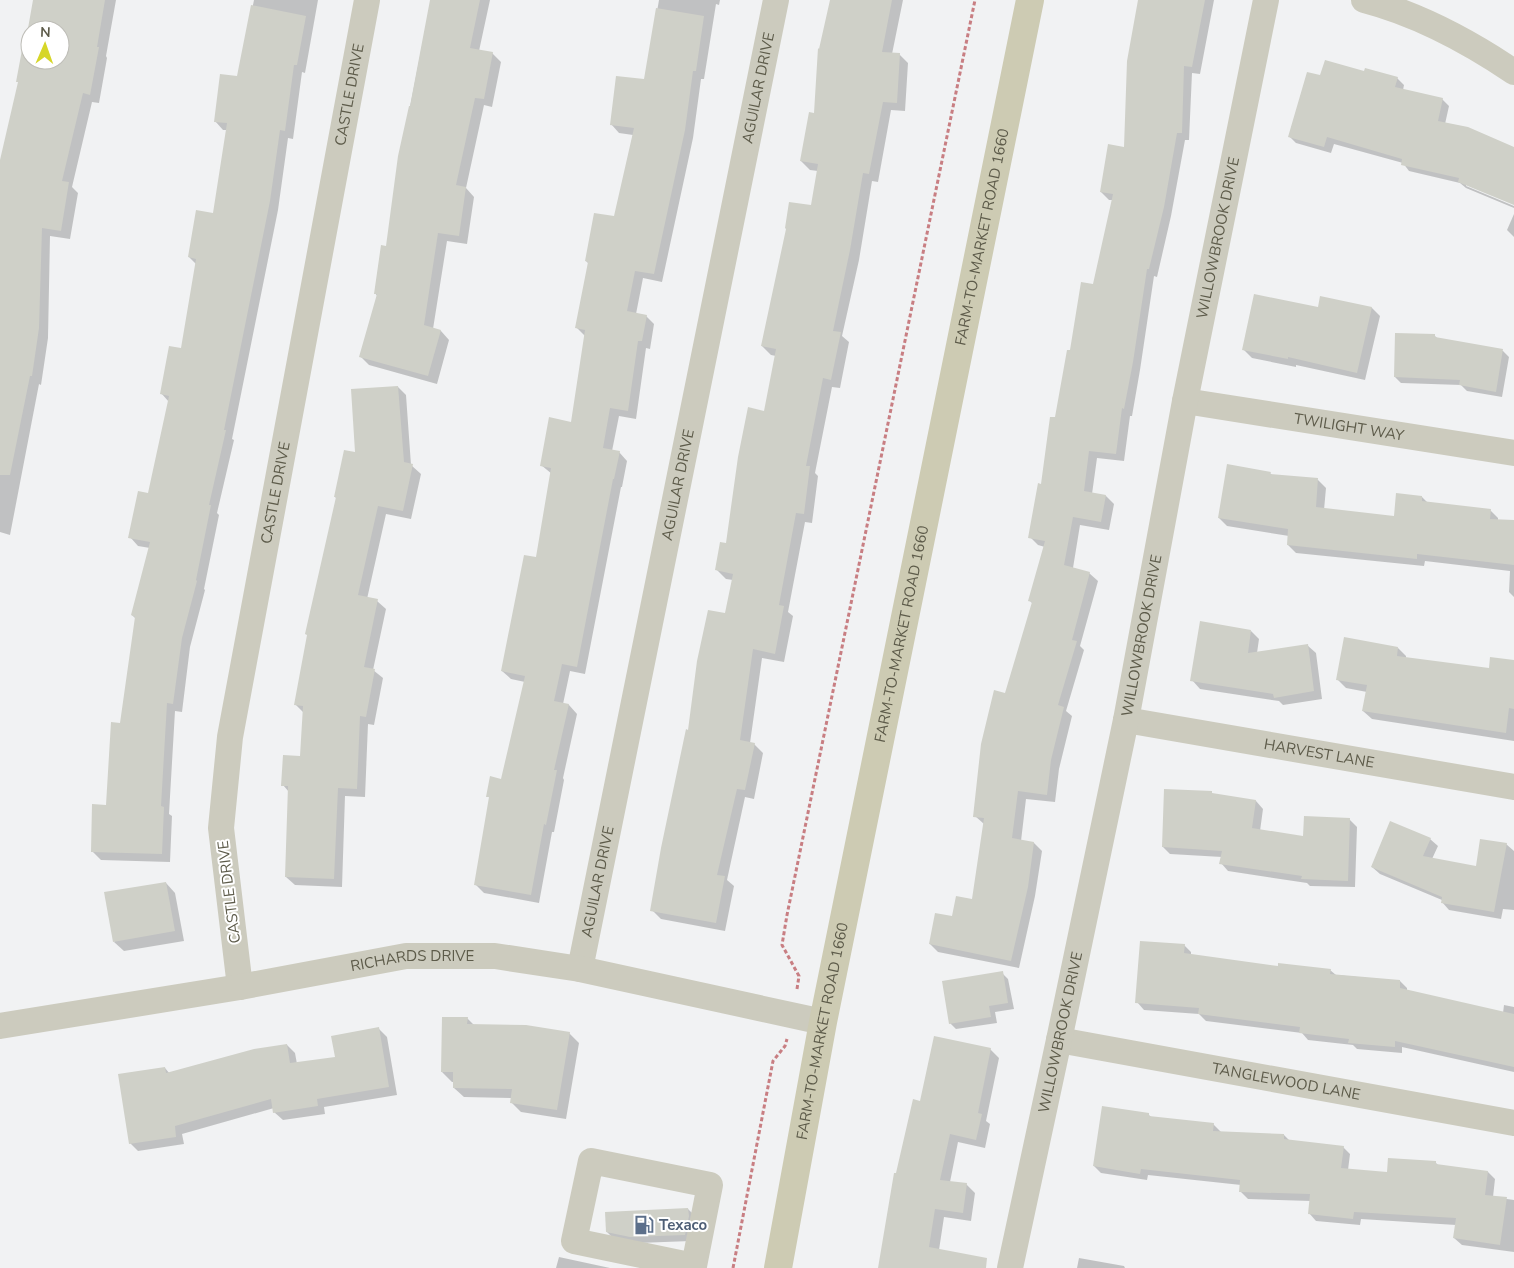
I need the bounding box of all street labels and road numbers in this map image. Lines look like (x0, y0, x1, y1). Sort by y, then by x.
street label: AGUILAR DRIVE (737, 30, 779, 145)
street label: CASTLE DRIVE (330, 42, 369, 147)
street label: FARM-TO-MARKET ROAD 1660 (950, 127, 1014, 347)
street label: WILLOWBROOK DRIVE (1192, 155, 1244, 320)
street label: TWILIGHT WAY (1292, 408, 1407, 446)
street label: AGUILAR DRIVE (657, 427, 699, 542)
street label: CASTLE DRIVE (256, 440, 295, 546)
street label: FARM-TO-MARKET ROAD 1660 (870, 524, 933, 744)
street label: WILLOWBROOK DRIVE (1117, 553, 1166, 718)
street label: HARVEST LANE (1262, 734, 1376, 773)
street label: AGUILAR DRIVE (577, 824, 619, 939)
street label: CASTLE DRIVE (213, 839, 245, 945)
street label: FARM-TO-MARKET ROAD 1660 (792, 921, 853, 1141)
street label: RICHARDS DRIVE (349, 946, 474, 976)
street label: WILLOWBROOK DRIVE (1034, 950, 1087, 1115)
street label: TANGLEWOOD LANE (1210, 1058, 1362, 1105)

